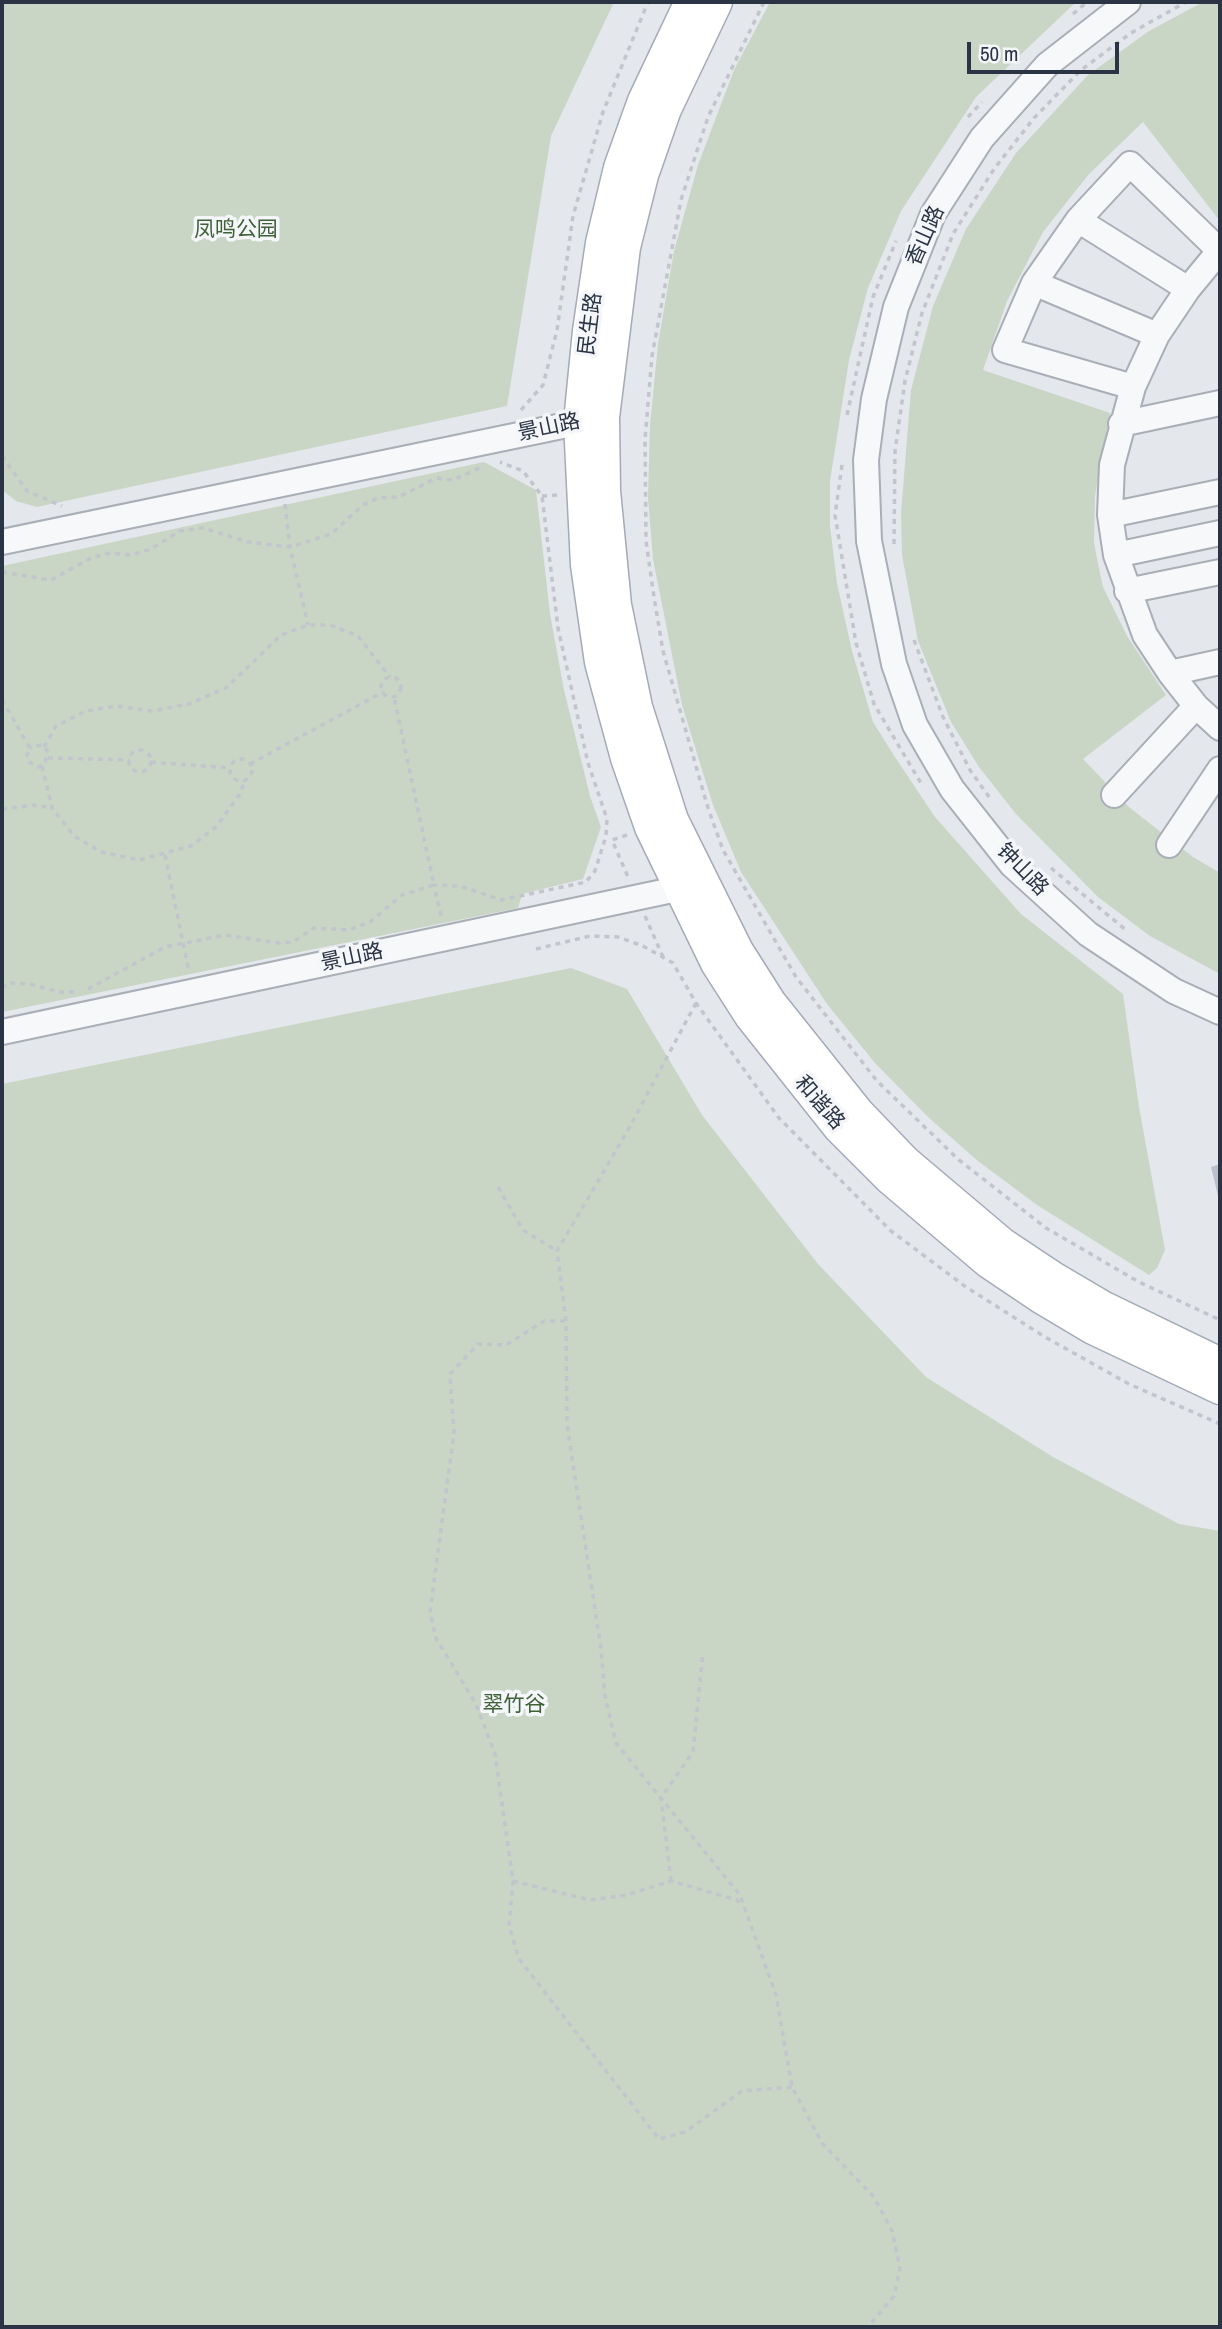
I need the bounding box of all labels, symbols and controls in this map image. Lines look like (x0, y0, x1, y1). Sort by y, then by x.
scale bar (970, 28, 1122, 72)
text: 50 m (980, 39, 1018, 68)
street label: 香山路 (902, 202, 950, 270)
park label: 凤鸣公园 (194, 217, 278, 243)
street label: 民生路 (575, 291, 607, 357)
street label: 景山路 (516, 409, 582, 447)
street label: 钟山路 (991, 839, 1053, 901)
street label: 景山路 (319, 939, 385, 977)
street label: 和谐路 (789, 1071, 849, 1135)
park label: 翠竹谷 (483, 1692, 545, 1718)

